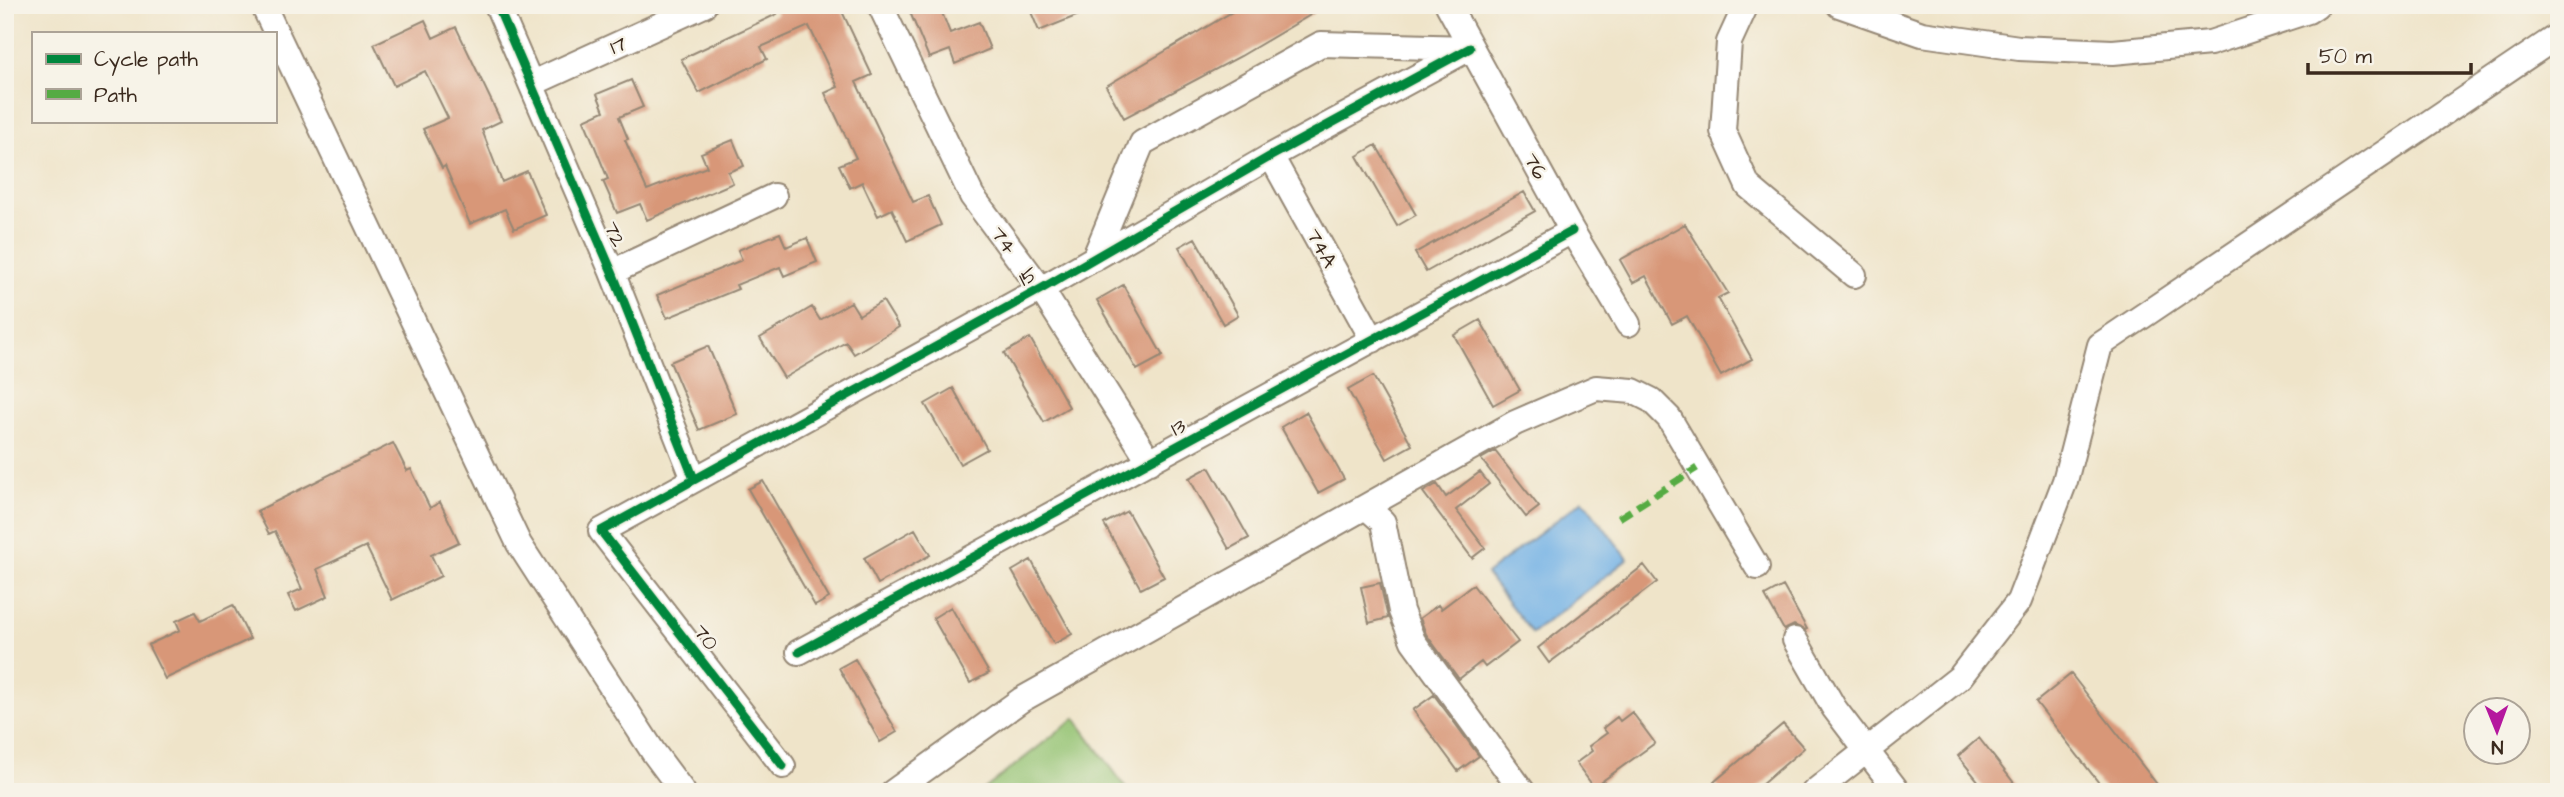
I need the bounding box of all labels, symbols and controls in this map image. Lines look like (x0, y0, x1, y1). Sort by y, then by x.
street label: 17 (605, 29, 631, 62)
legend (32, 32, 276, 122)
scale bar (2308, 32, 2471, 76)
text: 50 m (2319, 42, 2373, 71)
text: Cycle path (94, 45, 199, 76)
text: Path (94, 81, 138, 110)
street label: 76 (1517, 148, 1555, 185)
street label: 72 (596, 217, 633, 251)
street label: 74 (984, 221, 1023, 260)
street label: 74A (1299, 223, 1344, 274)
street label: 15 (1014, 259, 1043, 293)
street label: 13 (1165, 411, 1191, 443)
street label: 70 (686, 618, 725, 657)
north arrow (2462, 696, 2532, 766)
text: N (2491, 733, 2503, 760)

